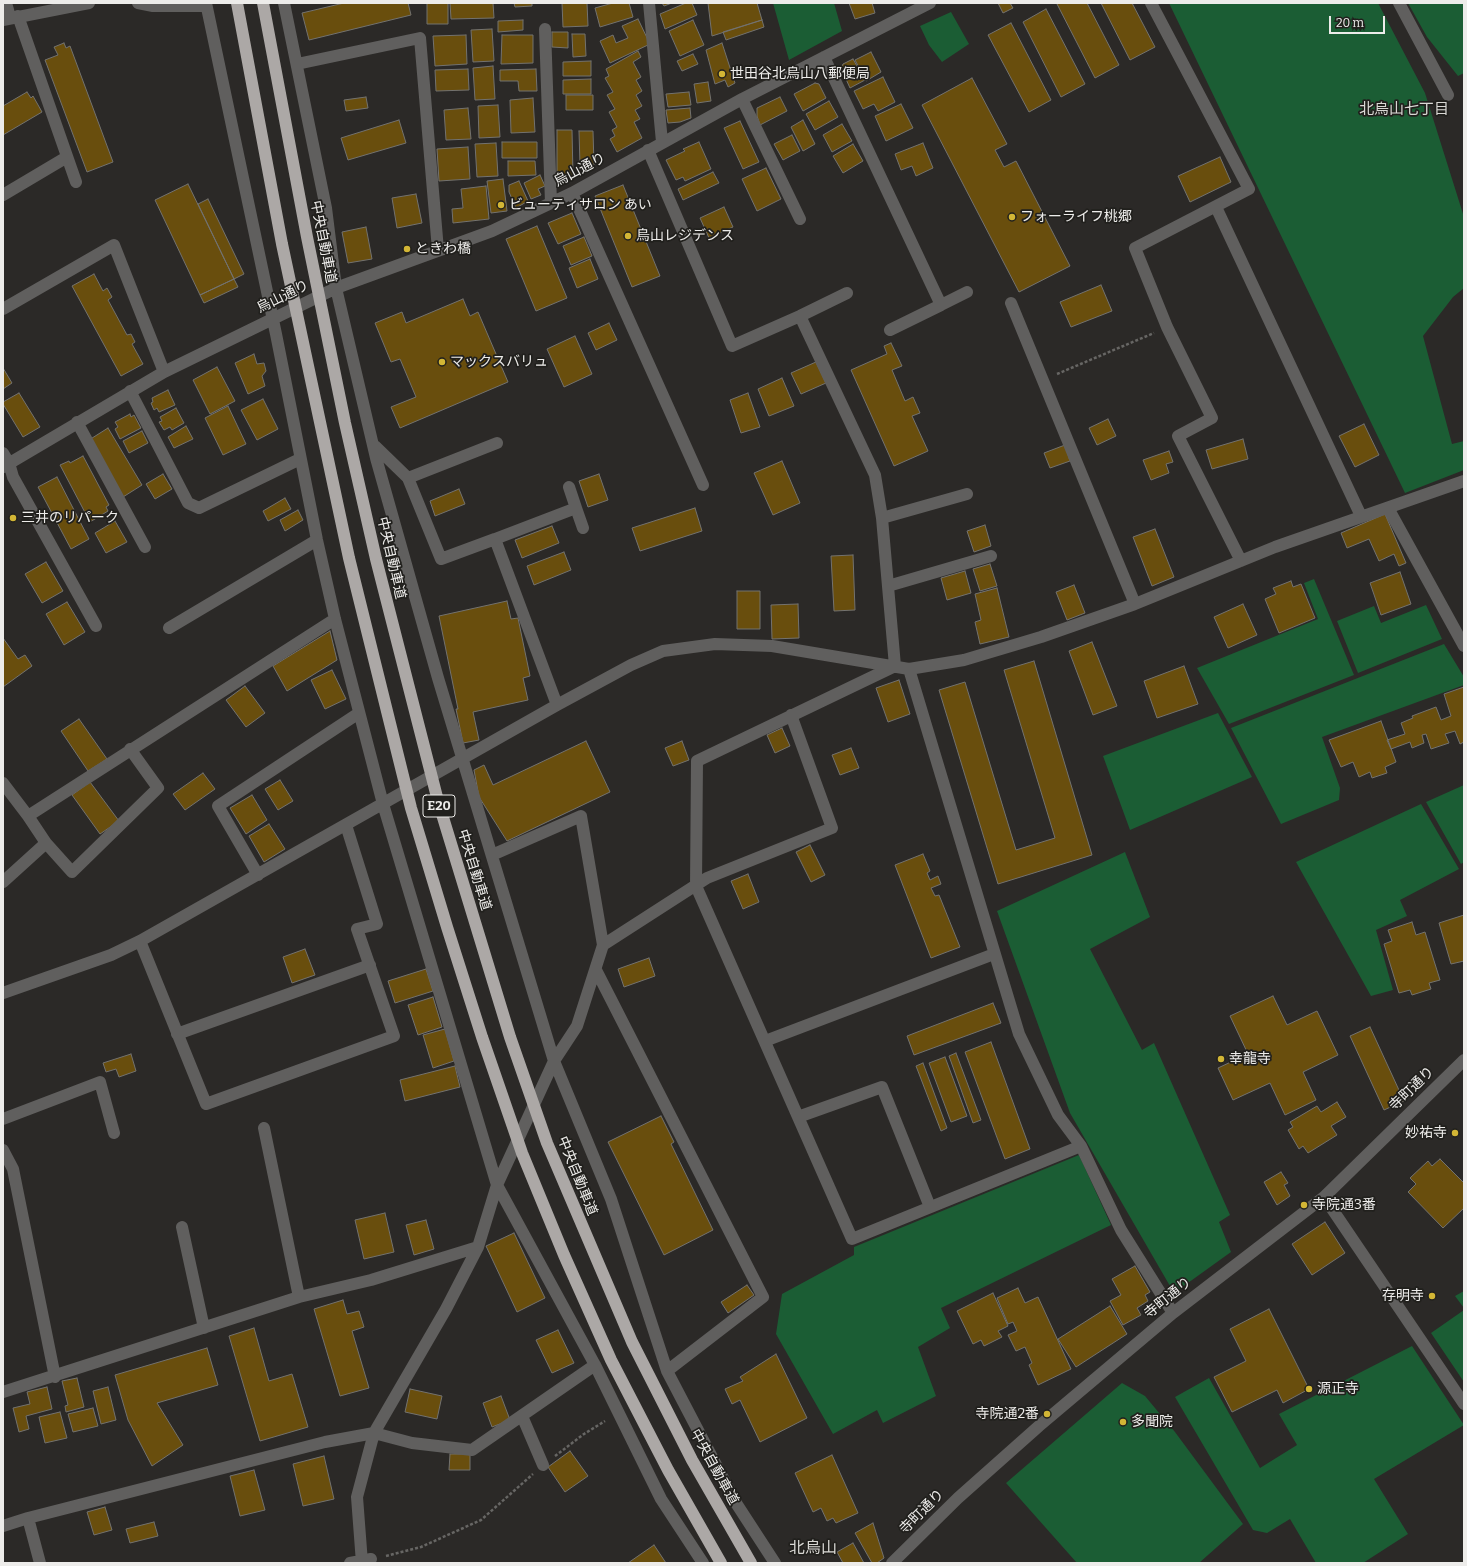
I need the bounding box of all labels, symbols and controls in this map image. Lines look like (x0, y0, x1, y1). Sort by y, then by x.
scale bar (1331, 8, 1387, 34)
text: 20 m (1336, 16, 1364, 30)
place label: 世田谷北烏山八郵便局 (730, 66, 870, 82)
marker: 世田谷北烏山八郵便局 (717, 69, 727, 79)
district label: 北烏山七丁目 (1359, 101, 1449, 119)
street label: 烏山通り (551, 149, 609, 191)
place label: ビューティサロン あい (509, 197, 652, 213)
street label: 中央自動車道 (307, 199, 339, 285)
marker: ビューティサロン あい (496, 200, 506, 210)
place label: フォーライフ桃郷 (1020, 209, 1132, 225)
marker: フォーライフ桃郷 (1007, 212, 1017, 222)
place label: 烏山レジデンス (636, 228, 734, 244)
marker: 烏山レジデンス (623, 231, 633, 241)
place label: ときわ橋 (415, 241, 471, 257)
marker: ときわ橋 (402, 244, 412, 254)
street label: 烏山通り (254, 277, 312, 317)
place label: マックスバリュ (450, 354, 548, 370)
marker: マックスバリュ (437, 357, 447, 367)
place label: 三井のリパーク (21, 510, 119, 526)
marker: 三井のリパーク (8, 513, 18, 523)
street label: 中央自動車道 (373, 515, 409, 601)
road number: E20 (423, 795, 455, 817)
street label: 中央自動車道 (454, 827, 494, 913)
place label: 幸龍寺 (1229, 1051, 1271, 1067)
marker: 幸龍寺 (1216, 1054, 1226, 1064)
street label: 寺町通り (1386, 1064, 1438, 1114)
place label: 妙祐寺 (1405, 1125, 1447, 1141)
marker: 妙祐寺 (1450, 1128, 1460, 1138)
street label: 中央自動車道 (553, 1134, 601, 1218)
place label: 寺院通3番 (1312, 1197, 1376, 1213)
marker: 寺院通3番 (1299, 1200, 1309, 1210)
street label: 寺町通り (1141, 1274, 1195, 1322)
place label: 存明寺 (1382, 1288, 1424, 1304)
marker: 存明寺 (1427, 1291, 1437, 1301)
place label: 源正寺 (1317, 1381, 1359, 1397)
marker: 源正寺 (1304, 1384, 1314, 1394)
place label: 寺院通2番 (975, 1406, 1039, 1422)
marker: 寺院通2番 (1042, 1409, 1052, 1419)
place label: 多聞院 (1131, 1414, 1173, 1430)
marker: 多聞院 (1118, 1417, 1128, 1427)
street label: 中央自動車道 (686, 1426, 742, 1508)
street label: 寺町通り (896, 1486, 948, 1538)
district label: 北烏山 (789, 1539, 837, 1559)

